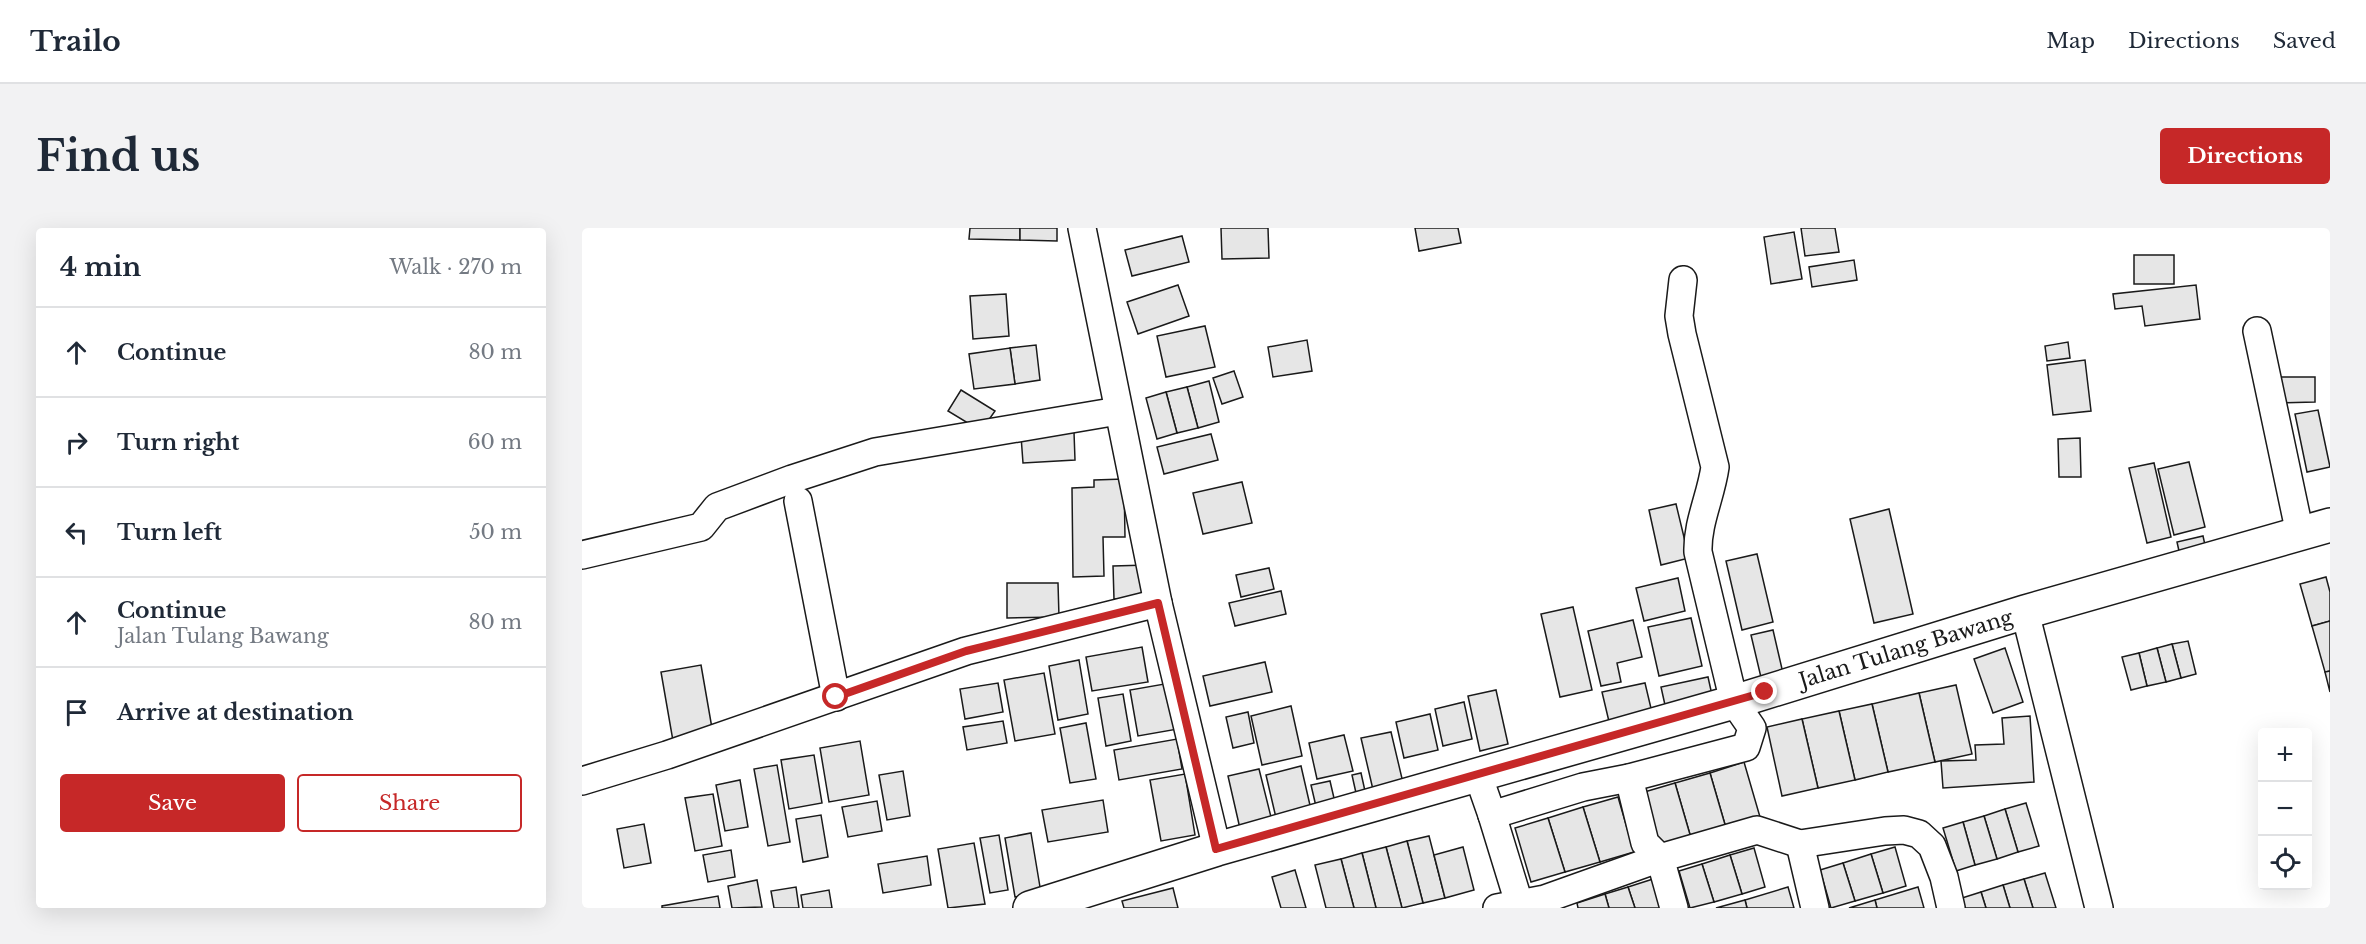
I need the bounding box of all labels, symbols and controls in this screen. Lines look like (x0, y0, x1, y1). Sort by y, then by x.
text: Trailo (30, 24, 121, 59)
text: Map (2046, 28, 2095, 54)
text: Directions (2128, 28, 2240, 54)
text: Saved (2273, 28, 2336, 54)
button: Directions (2160, 128, 2330, 184)
text: Find us (36, 130, 200, 182)
text: 4 min (60, 251, 141, 283)
text: Walk · 270 m (390, 255, 522, 279)
icon: ahead (60, 336, 93, 369)
text: Continue (117, 339, 226, 366)
text: 80 m (468, 340, 522, 364)
icon: right (60, 426, 93, 459)
text: Turn right (117, 429, 239, 456)
text: 60 m (468, 430, 522, 454)
icon: left (60, 516, 93, 549)
text: Turn left (117, 519, 222, 546)
text: 50 m (469, 520, 522, 544)
text: Continue (117, 597, 226, 624)
street label: Jalan Tulang Bawang (1793, 604, 2016, 695)
icon: ahead (60, 606, 93, 639)
text: 80 m (468, 610, 522, 634)
text: Jalan Tulang Bawang (117, 624, 329, 648)
route end (1751, 678, 1777, 704)
route start (822, 683, 848, 709)
icon: arrive (60, 696, 93, 729)
text: Arrive at destination (117, 699, 354, 726)
map controls (2258, 728, 2312, 890)
button: + (2258, 728, 2312, 782)
button: Save (60, 774, 285, 832)
button: Share (297, 774, 522, 832)
button: − (2258, 782, 2312, 836)
button: locate (2258, 836, 2312, 890)

